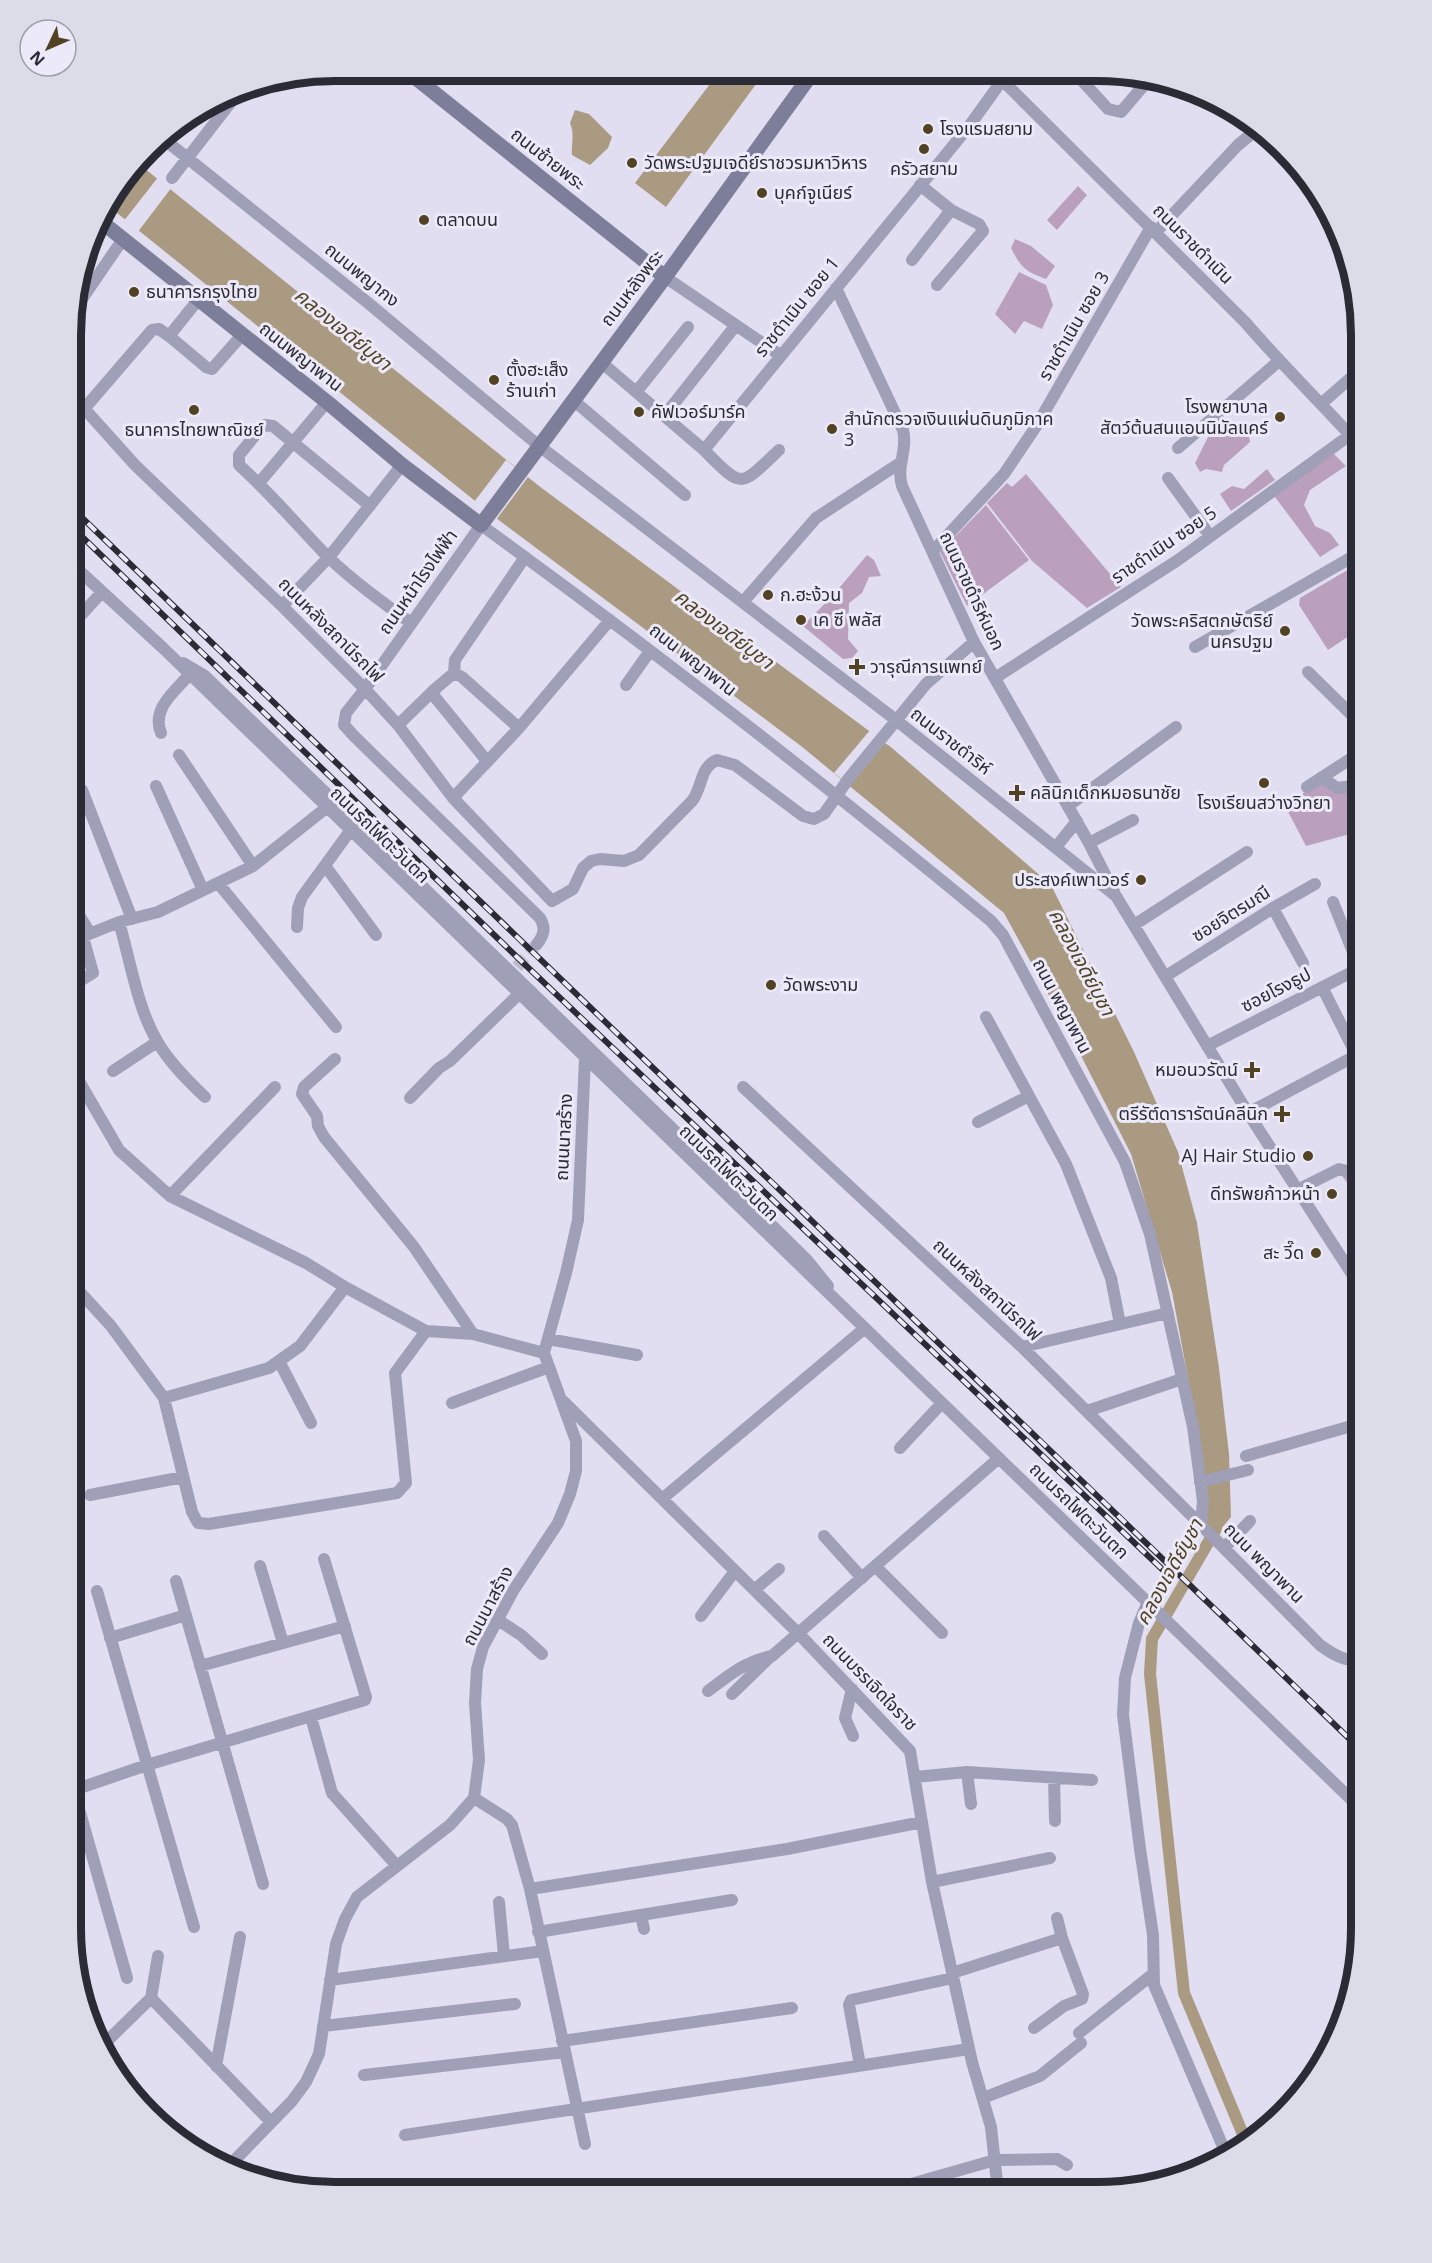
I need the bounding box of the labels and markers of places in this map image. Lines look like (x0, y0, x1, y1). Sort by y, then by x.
place label: โรงแรมสยาม (940, 116, 1033, 140)
marker: โรงแรมสยาม (921, 122, 935, 136)
marker: ครัวสยาม (917, 142, 931, 156)
place label: วัดพระปฐมเจดีย์ราชวรมหาวิหาร (644, 150, 868, 174)
marker: วัดพระปฐมเจดีย์ราชวรมหาวิหาร (625, 156, 639, 170)
place label: ครัวสยาม (890, 156, 958, 180)
place label: บุคก์จูเนียร์ (774, 180, 853, 205)
marker: บุคก์จูเนียร์ (755, 186, 769, 200)
place label: ตลาดบน (436, 207, 498, 231)
marker: ตลาดบน (417, 213, 431, 227)
place label: ธนาคารกรุงไทย (146, 279, 258, 303)
marker: ธนาคารกรุงไทย (127, 285, 141, 299)
place label: ตั้งฮะเส็ง ร้านเก่า (506, 357, 568, 402)
marker: ตั้งฮะเส็ง ร้านเก่า (487, 373, 501, 387)
place label: โรงพยาบาล สัตว์ต้นสนแอนนิมัลแคร์ (1100, 394, 1269, 439)
place label: คัฟเวอร์มาร์ค (651, 399, 746, 423)
marker: ธนาคารไทยพาณิชย์ (187, 403, 201, 417)
marker: คัฟเวอร์มาร์ค (632, 405, 646, 419)
place label: สำนักตรวจเงินแผ่นดินภูมิภาค 3 (844, 406, 1054, 451)
marker: โรงพยาบาล สัตว์ต้นสนแอนนิมัลแคร์ (1273, 410, 1287, 424)
place label: ธนาคารไทยพาณิชย์ (124, 417, 264, 441)
marker: สำนักตรวจเงินแผ่นดินภูมิภาค 3 (825, 422, 839, 436)
place label: ก.ฮะง้วน (780, 582, 841, 606)
marker: ก.ฮะง้วน (761, 588, 775, 602)
place label: เค ซี พลัส (813, 607, 882, 631)
place label: วัดพระคริสตกษัตริย์ นครปฐม (1131, 608, 1273, 653)
marker: เค ซี พลัส (794, 613, 808, 627)
marker: วัดพระคริสตกษัตริย์ นครปฐม (1278, 624, 1292, 638)
place label: วารุณีการแพทย์ (870, 654, 982, 678)
marker: วารุณีการแพทย์ (848, 658, 866, 676)
marker: โรงเรียนสว่างวิทยา (1257, 776, 1271, 790)
place label: คลินิกเด็กหมอธนาชัย (1030, 780, 1181, 804)
marker: คลินิกเด็กหมอธนาชัย (1008, 784, 1026, 802)
place label: โรงเรียนสว่างวิทยา (1197, 790, 1331, 814)
place label: ประสงค์เพาเวอร์ (1014, 867, 1130, 891)
marker: ประสงค์เพาเวอร์ (1134, 873, 1148, 887)
place label: วัดพระงาม (783, 972, 858, 996)
marker: วัดพระงาม (764, 978, 778, 992)
place label: หมอนวรัตน์ (1155, 1057, 1238, 1081)
marker: หมอนวรัตน์ (1243, 1061, 1261, 1079)
place label: ตรีรัต์ดารารัตน์คลีนิก (1119, 1101, 1268, 1125)
marker: ตรีรัต์ดารารัตน์คลีนิก (1273, 1105, 1291, 1123)
place label: AJ Hair Studio (1182, 1143, 1296, 1167)
marker: AJ Hair Studio (1301, 1149, 1315, 1163)
place label: ดีทรัพยก้าวหน้า (1210, 1181, 1320, 1205)
marker: ดีทรัพยก้าวหน้า (1325, 1187, 1339, 1201)
place label: สะ วี๊ด (1263, 1240, 1304, 1264)
marker: สะ วี๊ด (1309, 1246, 1323, 1260)

